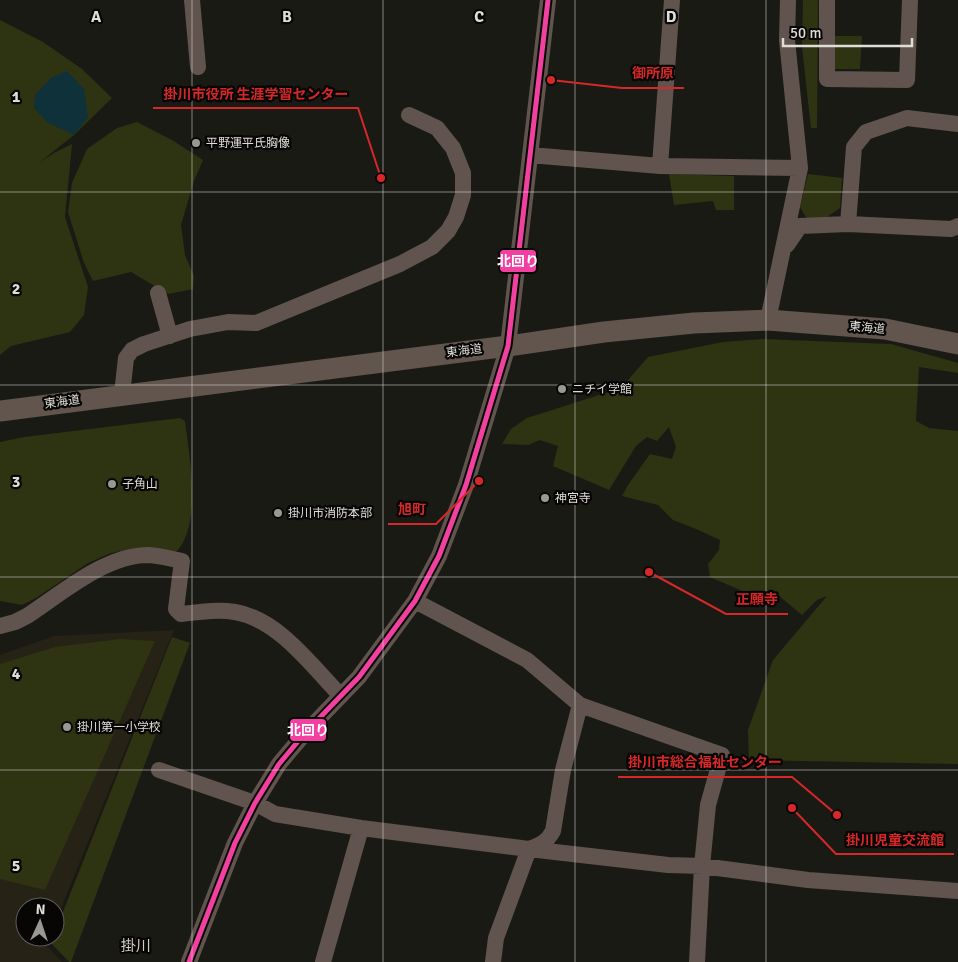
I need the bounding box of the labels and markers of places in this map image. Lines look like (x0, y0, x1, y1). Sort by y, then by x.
callout: 御所原 (622, 59, 684, 88)
callout: 掛川市役所 生涯学習センター (153, 79, 358, 108)
place label: 平野運平氏胸像 (206, 136, 290, 151)
marker: 平野運平氏胸像 (190, 137, 202, 149)
place label: ニチイ学館 (572, 382, 632, 397)
marker: ニチイ学館 (556, 383, 568, 395)
place label: 子角山 (122, 477, 158, 492)
marker: 子角山 (106, 478, 118, 490)
place label: 神宮寺 (555, 491, 591, 506)
marker: 神宮寺 (539, 492, 551, 504)
callout: 旭町 (388, 495, 436, 524)
place label: 掛川市消防本部 (288, 506, 372, 521)
marker: 掛川市消防本部 (272, 507, 284, 519)
callout: 正願寺 (726, 585, 788, 614)
place label: 掛川第一小学校 (77, 720, 161, 735)
marker: 掛川第一小学校 (61, 721, 73, 733)
callout: 掛川市総合福祉センター (618, 748, 792, 777)
callout: 掛川児童交流館 (836, 825, 954, 854)

